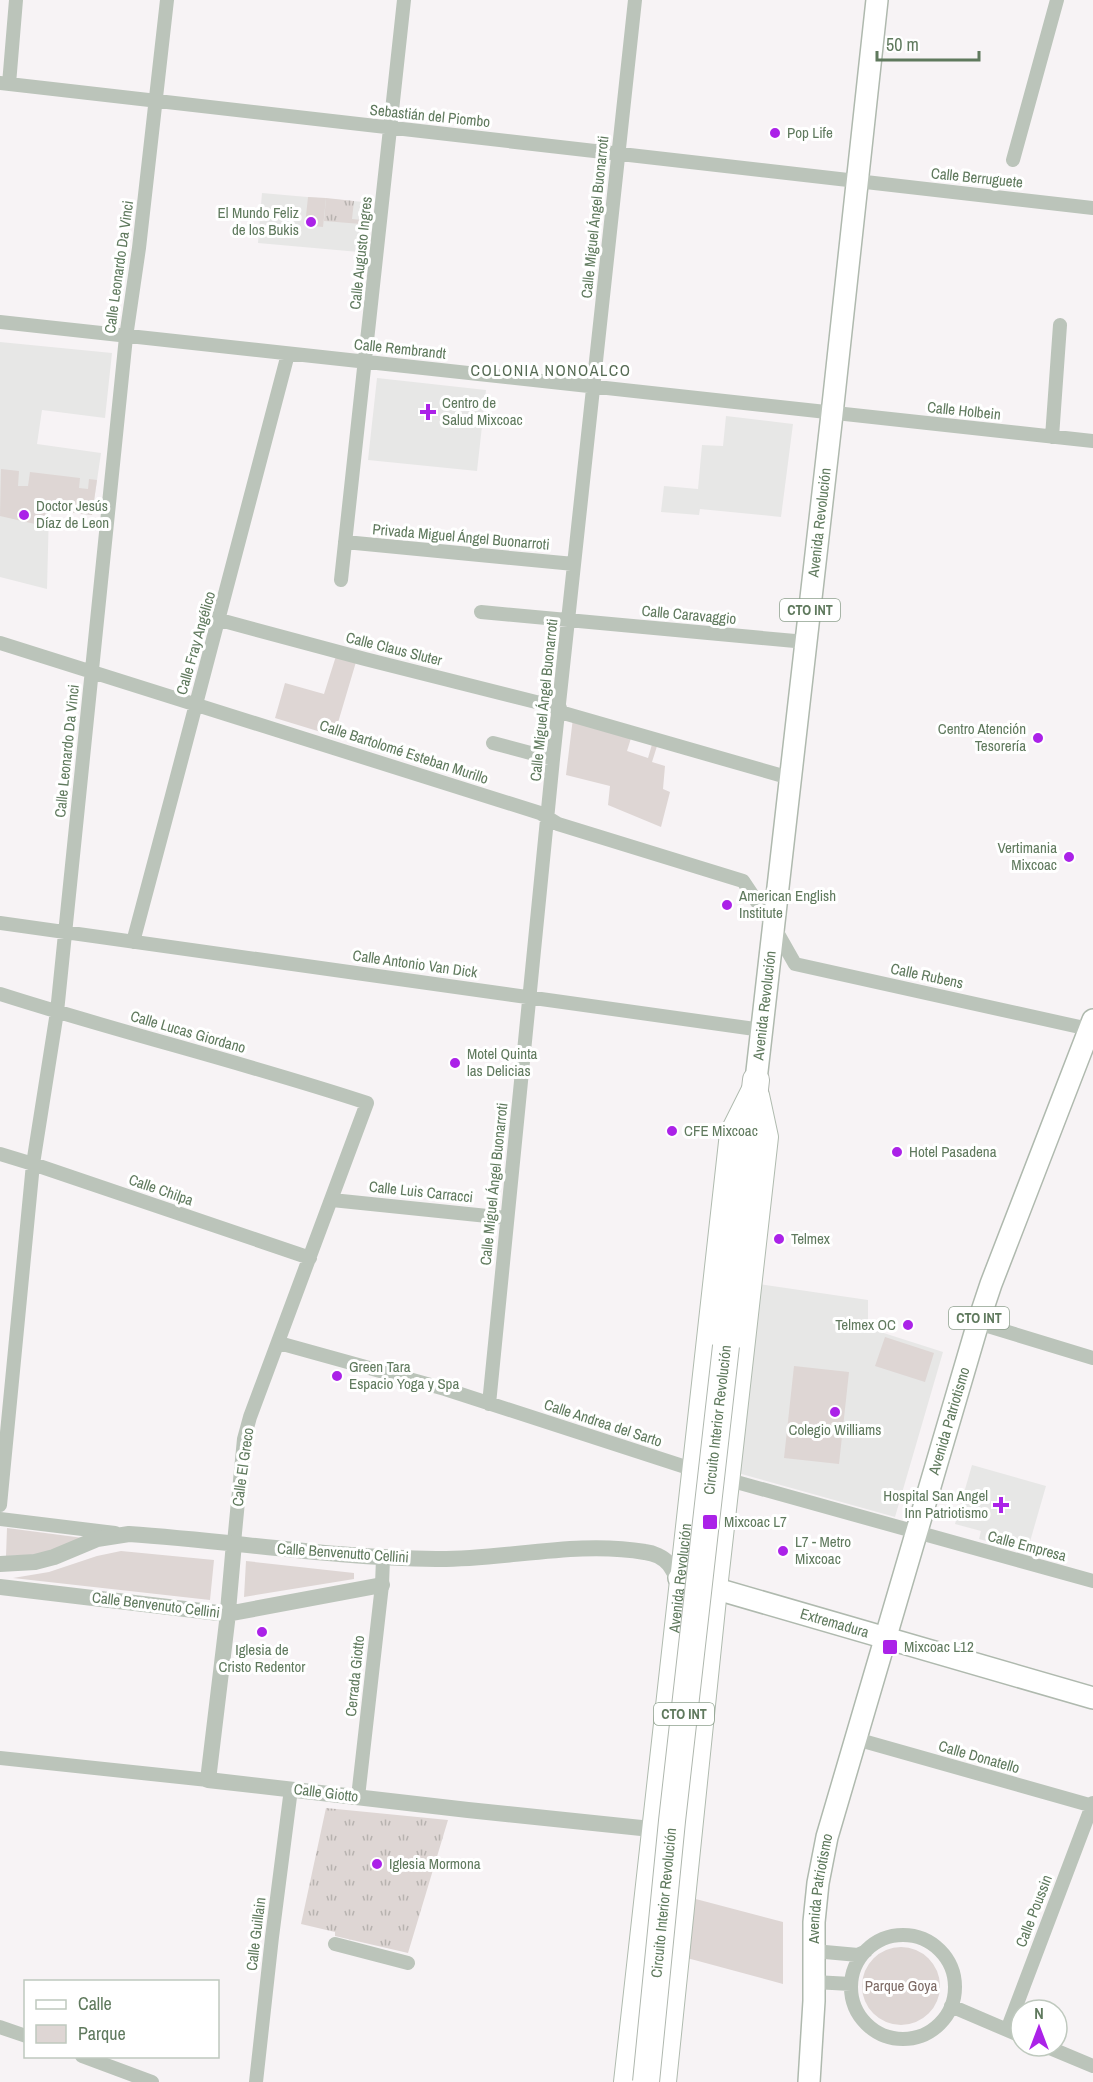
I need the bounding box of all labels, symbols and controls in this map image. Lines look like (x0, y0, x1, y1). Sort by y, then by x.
scale bar (877, 24, 979, 62)
text: 50 m (886, 32, 919, 57)
street label: Sebastián del Piombo (369, 99, 491, 132)
place label: Pop Life (787, 122, 833, 143)
marker: Pop Life (768, 126, 782, 140)
street label: Calle Miguel Ángel Buonarroti (576, 135, 613, 299)
street label: Calle Berruguete (930, 162, 1024, 193)
street label: Calle Augusto Ingres (344, 195, 377, 310)
street label: Calle Leonardo Da Vinci (99, 199, 138, 335)
place label: El Mundo Feliz de los Bukis (218, 202, 299, 240)
marker: El Mundo Feliz de los Bukis (304, 215, 318, 229)
street label: Calle Rembrandt (353, 333, 448, 364)
district label: COLONIA NONOALCO (470, 359, 632, 381)
place label: Centro de Salud Mixcoac (442, 392, 523, 430)
street label: Calle Holbein (926, 396, 1002, 425)
marker: Centro de Salud Mixcoac (419, 403, 437, 421)
street label: Avenida Revolución (802, 467, 836, 579)
place label: Doctor Jesús Díaz de Leon (36, 495, 109, 533)
marker: Doctor Jesús Díaz de Leon (17, 508, 31, 522)
street label: Privada Miguel Ángel Buonarroti (372, 518, 551, 555)
street label: Calle Fray Angélico (171, 589, 220, 697)
road number: CTO INT (780, 599, 840, 621)
street label: Calle Caravaggio (641, 600, 737, 629)
street label: Calle Miguel Ángel Buonarroti (525, 618, 562, 782)
street label: Calle Claus Sluter (344, 626, 444, 671)
street label: Calle Leonardo Da Vinci (49, 683, 84, 819)
street label: Calle Bartolomé Esteban Murillo (317, 714, 491, 789)
place label: Centro Atención Tesorería (938, 718, 1026, 756)
marker: Centro Atención Tesorería (1031, 731, 1045, 745)
place label: Vertimania Mixcoac (998, 837, 1057, 875)
marker: Vertimania Mixcoac (1062, 850, 1076, 864)
place label: American English Institute (738, 885, 836, 923)
marker: American English Institute (720, 898, 734, 912)
street label: Calle Antonio Van Dick (351, 944, 480, 983)
street label: Avenida Revolución (747, 950, 781, 1062)
street label: Calle Rubens (889, 958, 965, 993)
street label: Calle Lucas Giordano (128, 1005, 248, 1058)
place label: Motel Quinta las Delicias (467, 1043, 538, 1081)
marker: Motel Quinta las Delicias (448, 1056, 462, 1070)
street label: Calle Miguel Ángel Buonarroti (475, 1102, 512, 1266)
place label: CFE Mixcoac (684, 1120, 758, 1141)
marker: CFE Mixcoac (665, 1124, 679, 1138)
place label: Hotel Pasadena (909, 1141, 997, 1162)
marker: Hotel Pasadena (890, 1145, 904, 1159)
street label: Calle Chilpa (126, 1169, 196, 1210)
street label: Calle Luis Carracci (368, 1176, 474, 1207)
place label: Telmex (791, 1228, 831, 1249)
marker: Telmex (772, 1232, 786, 1246)
road number: CTO INT (949, 1307, 1009, 1329)
place label: Telmex OC (835, 1314, 896, 1335)
marker: Telmex OC (901, 1318, 915, 1332)
street label: Circuito Interior Revolución (698, 1344, 736, 1496)
place label: Green Tara Espacio Yoga y Spa (349, 1356, 459, 1394)
street label: Avenida Patriotismo (923, 1364, 975, 1478)
marker: Green Tara Espacio Yoga y Spa (330, 1369, 344, 1383)
street label: Calle Andrea del Sarto (541, 1394, 665, 1452)
marker: Colegio Williams (828, 1405, 842, 1419)
place label: Colegio Williams (789, 1419, 881, 1440)
street label: Calle El Greco (227, 1426, 258, 1508)
place label: Hospital San Angel Inn Patriotismo (883, 1485, 988, 1523)
marker: Hospital San Angel Inn Patriotismo (992, 1496, 1010, 1514)
place label: Mixcoac L7 (724, 1511, 787, 1532)
marker: Mixcoac L7 (701, 1513, 719, 1531)
street label: Avenida Revolución (663, 1522, 696, 1635)
street label: Calle Empresa (985, 1525, 1069, 1566)
place label: L7 - Metro Mixcoac (795, 1531, 851, 1569)
street label: Calle Benvenutto Cellini (276, 1537, 410, 1568)
marker: L7 - Metro Mixcoac (776, 1544, 790, 1558)
street label: Calle Benvenuto Cellini (91, 1586, 221, 1623)
street label: Extremadura (798, 1603, 872, 1643)
marker: Iglesia de Cristo Redentor (255, 1625, 269, 1639)
street label: Cerrada Giotto (340, 1634, 369, 1718)
place label: Mixcoac L12 (904, 1636, 974, 1657)
marker: Mixcoac L12 (881, 1638, 899, 1656)
place label: Iglesia de Cristo Redentor (219, 1639, 305, 1677)
road number: CTO INT (654, 1703, 714, 1725)
street label: Calle Donatello (936, 1735, 1022, 1778)
street label: Calle Giotto (293, 1778, 360, 1807)
street label: Circuito Interior Revolución (645, 1827, 681, 1979)
street label: Avenida Patriotismo (803, 1830, 838, 1945)
place label: Iglesia Mormona (389, 1853, 481, 1874)
marker: Iglesia Mormona (370, 1857, 384, 1871)
street label: Calle Poussin (1010, 1872, 1057, 1950)
street label: Calle Guillain (241, 1896, 270, 1972)
park label: Parque Goya (865, 1975, 937, 1996)
legend (24, 1980, 219, 2058)
text: Calle (78, 1991, 112, 2016)
north arrow (1009, 1998, 1069, 2058)
text: N (1034, 2002, 1044, 2024)
text: Parque (78, 2021, 126, 2046)

